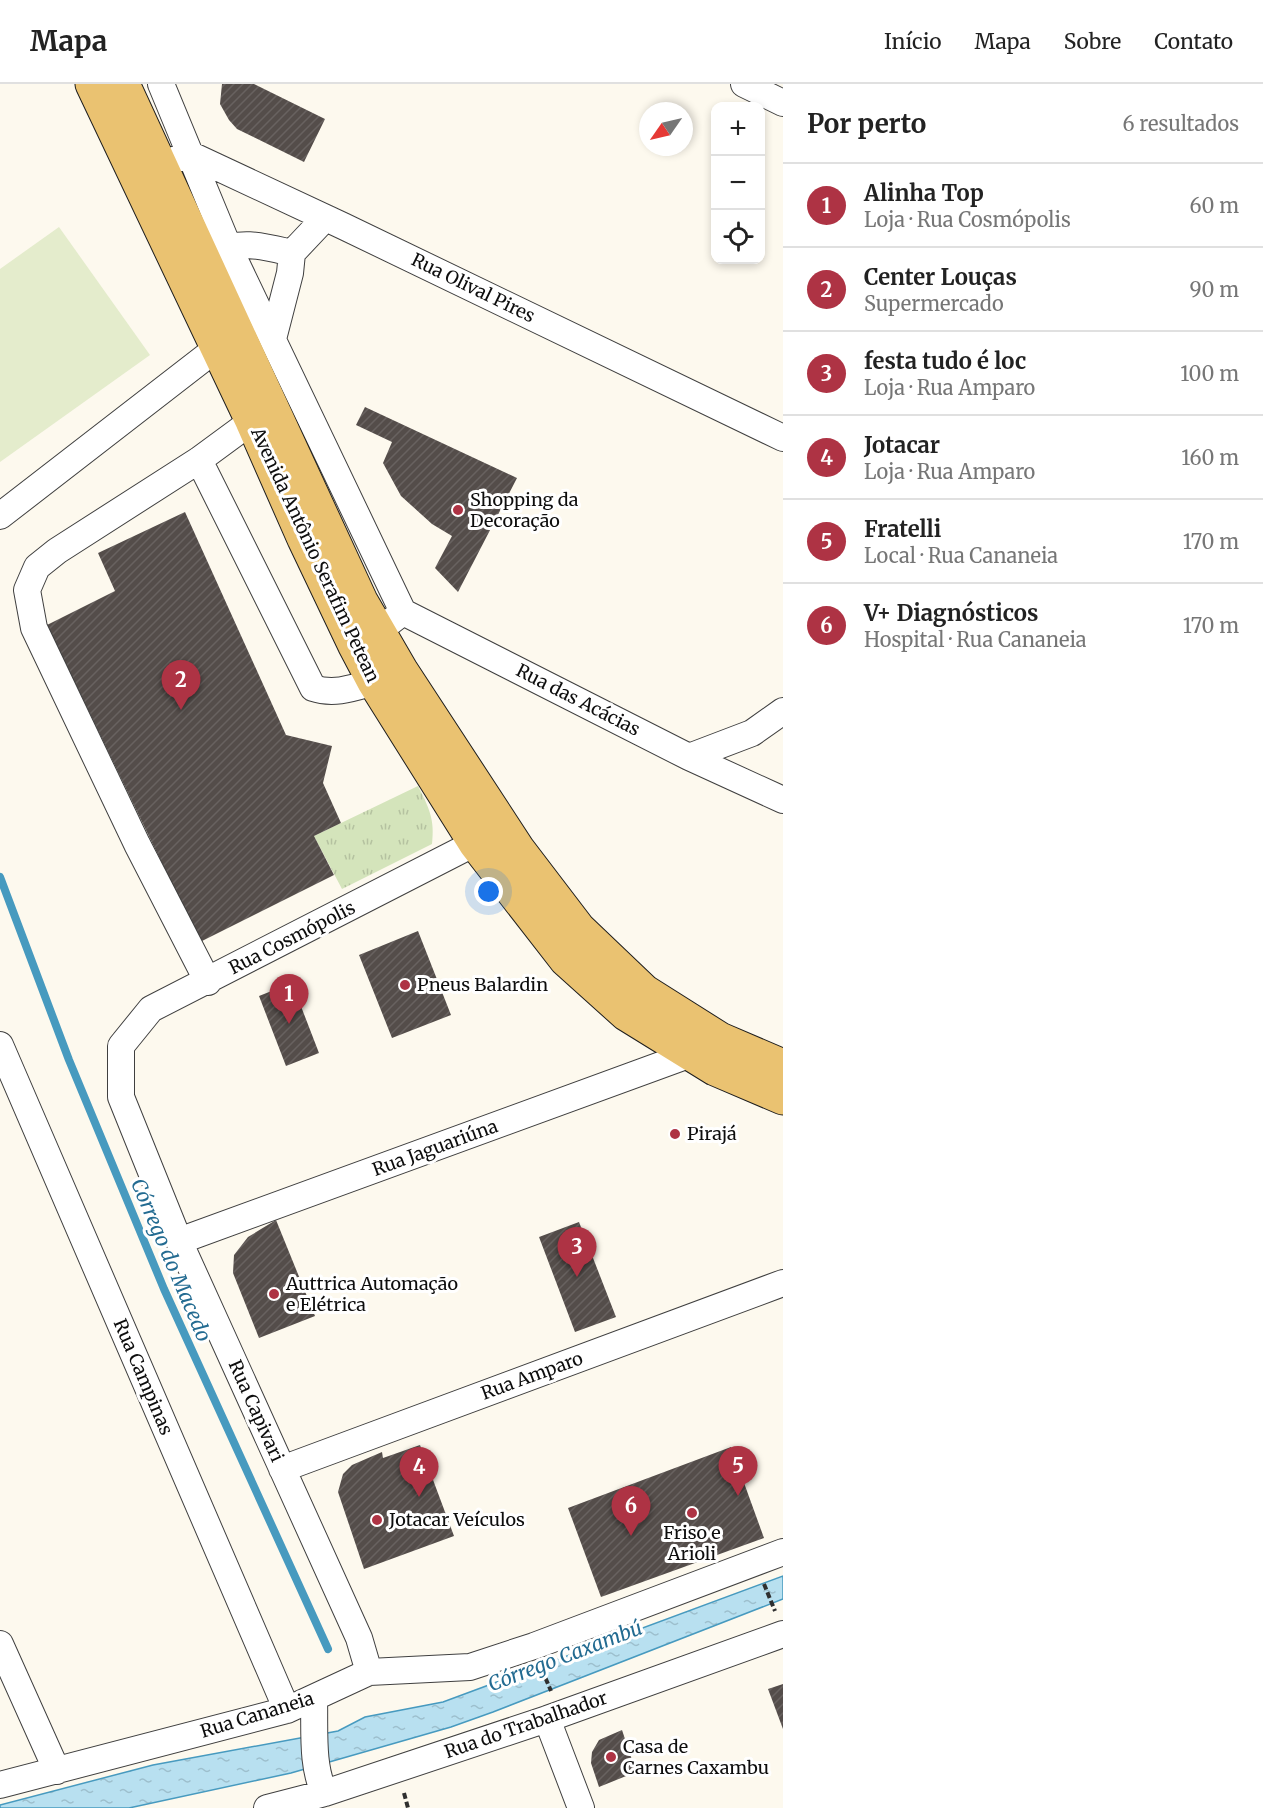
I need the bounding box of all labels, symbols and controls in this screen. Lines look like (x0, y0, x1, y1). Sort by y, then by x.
text: Mapa (30, 23, 107, 59)
text: Início (884, 28, 942, 55)
text: Mapa (975, 28, 1031, 55)
text: Sobre (1064, 28, 1121, 55)
text: Contato (1154, 28, 1233, 55)
north arrow (639, 102, 693, 156)
map controls (711, 102, 765, 264)
button: + (711, 102, 765, 156)
text: Por perto (807, 107, 926, 140)
text: 6 resultados (1123, 111, 1239, 136)
button: − (711, 156, 765, 210)
text: Alinha Top (864, 179, 984, 207)
text: 1 (822, 193, 831, 218)
text: 60 m (1189, 193, 1239, 218)
text: Loja · Rua Cosmópolis (864, 207, 1071, 232)
button: locate (711, 210, 765, 264)
street label: Rua Olival Pires (408, 248, 539, 327)
text: Center Louças (864, 263, 1017, 291)
text: 2 (821, 277, 832, 302)
text: 90 m (1189, 277, 1239, 302)
text: Supermercado (864, 291, 1004, 316)
text: festa tudo é loc (864, 347, 1026, 375)
text: 3 (821, 361, 832, 386)
text: 100 m (1180, 361, 1239, 386)
text: Loja · Rua Amparo (864, 375, 1035, 400)
street label: Avenida Antônio Serafim Petean (246, 423, 385, 686)
text: Jotacar (864, 431, 940, 459)
text: 4 (820, 445, 833, 470)
text: 160 m (1181, 445, 1239, 470)
text: Loja · Rua Amparo (864, 459, 1035, 484)
place label: Shopping da Decoração (470, 488, 579, 532)
marker: Shopping da Decoração (451, 503, 465, 517)
text: Fratelli (864, 515, 941, 543)
text: 5 (821, 529, 832, 554)
text: 170 m (1183, 529, 1239, 554)
text: Local · Rua Cananeia (864, 543, 1058, 568)
text: V+ Diagnósticos (864, 599, 1038, 627)
text: 6 (820, 613, 833, 638)
text: 170 m (1183, 613, 1239, 638)
text: Hospital · Rua Cananeia (864, 627, 1087, 652)
street label: Rua das Acácias (512, 658, 644, 741)
pin: 2 (162, 660, 201, 710)
your location (474, 877, 503, 906)
street label: Rua Cosmópolis (225, 896, 359, 979)
place label: Pneus Balardin (417, 973, 548, 996)
pin: 1 (270, 974, 308, 1024)
marker: Pneus Balardin (398, 978, 412, 992)
street label: Rua Jaguariúna (369, 1114, 501, 1181)
place label: Pirajá (687, 1122, 737, 1145)
marker: Pirajá (668, 1127, 682, 1141)
water label: Córrego do Macedo (126, 1174, 217, 1345)
pin: 3 (558, 1228, 596, 1277)
place label: Auttrica Automação e Elétrica (285, 1272, 458, 1316)
marker: Auttrica Automação e Elétrica (267, 1287, 281, 1301)
street label: Rua Campinas (109, 1315, 178, 1438)
street label: Rua Amparo (478, 1346, 586, 1405)
street label: Rua Capivari (224, 1356, 289, 1465)
pin: 5 (718, 1446, 758, 1496)
pin: 4 (400, 1448, 438, 1497)
pin: 6 (612, 1486, 650, 1536)
marker: Friso e Arioli (685, 1506, 699, 1520)
place label: Jotacar Veículos (388, 1508, 525, 1531)
marker: Jotacar Veículos (370, 1513, 384, 1527)
place label: Friso e Arioli (663, 1521, 721, 1565)
water label: Córrego Caxambú (484, 1615, 646, 1696)
street label: Rua Cananeia (197, 1686, 317, 1743)
street label: Rua do Trabalhador (442, 1686, 610, 1763)
place label: Casa de Carnes Caxambu (623, 1735, 769, 1779)
marker: Casa de Carnes Caxambu (604, 1750, 618, 1764)

